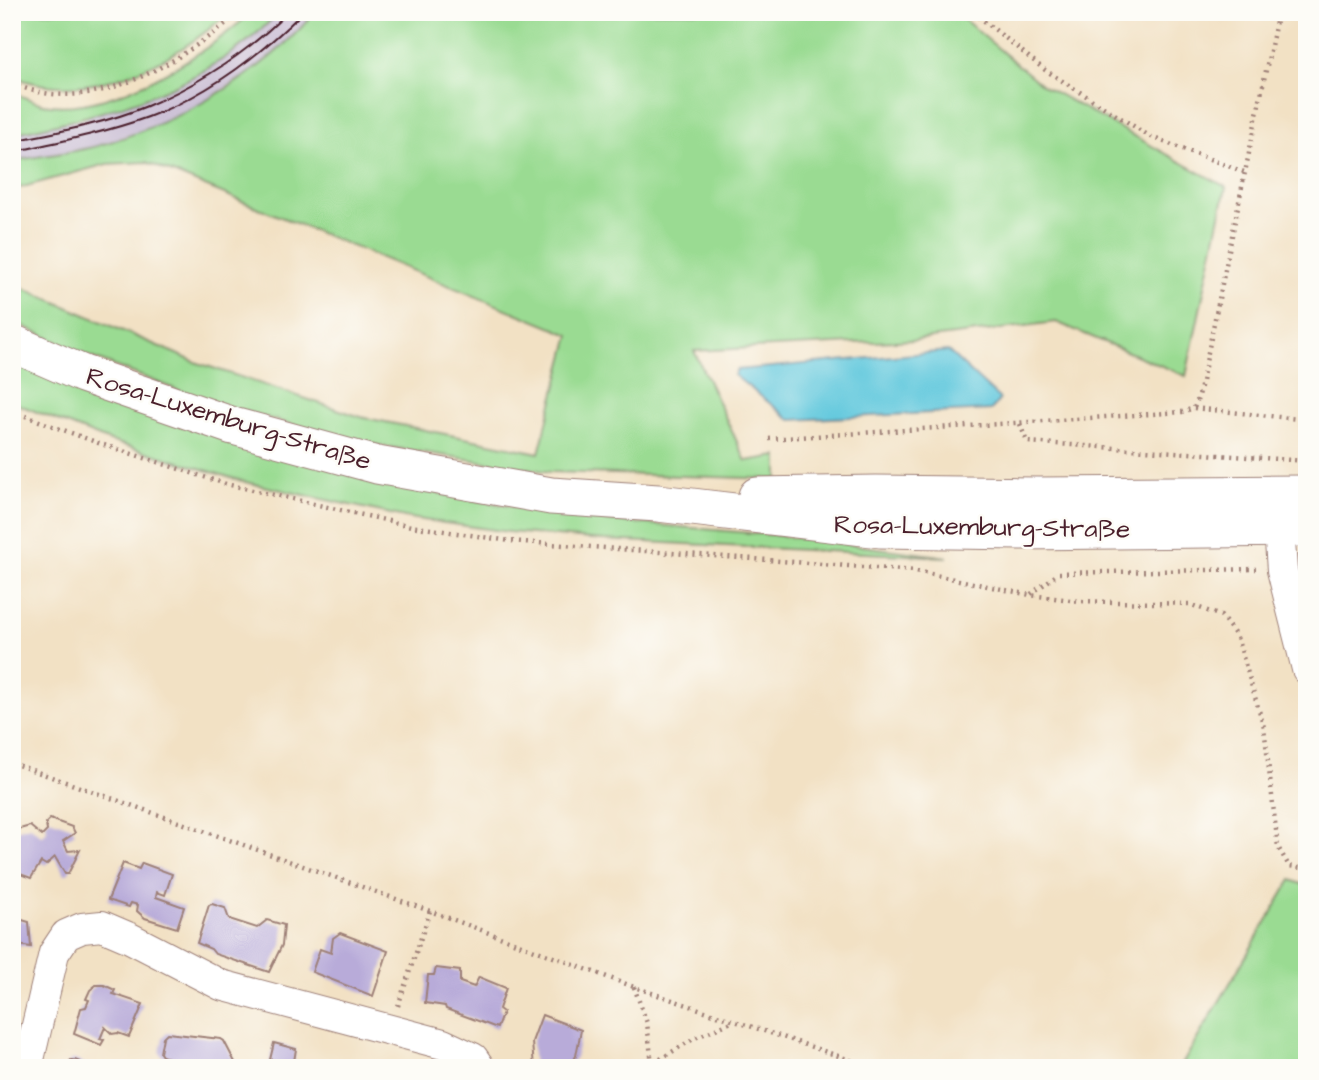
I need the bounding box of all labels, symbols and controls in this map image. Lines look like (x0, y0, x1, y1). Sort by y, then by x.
street label: Rosa-Luxemburg-Straße (81, 358, 376, 481)
street label: Rosa-Luxemburg-Straße (834, 506, 1130, 550)

